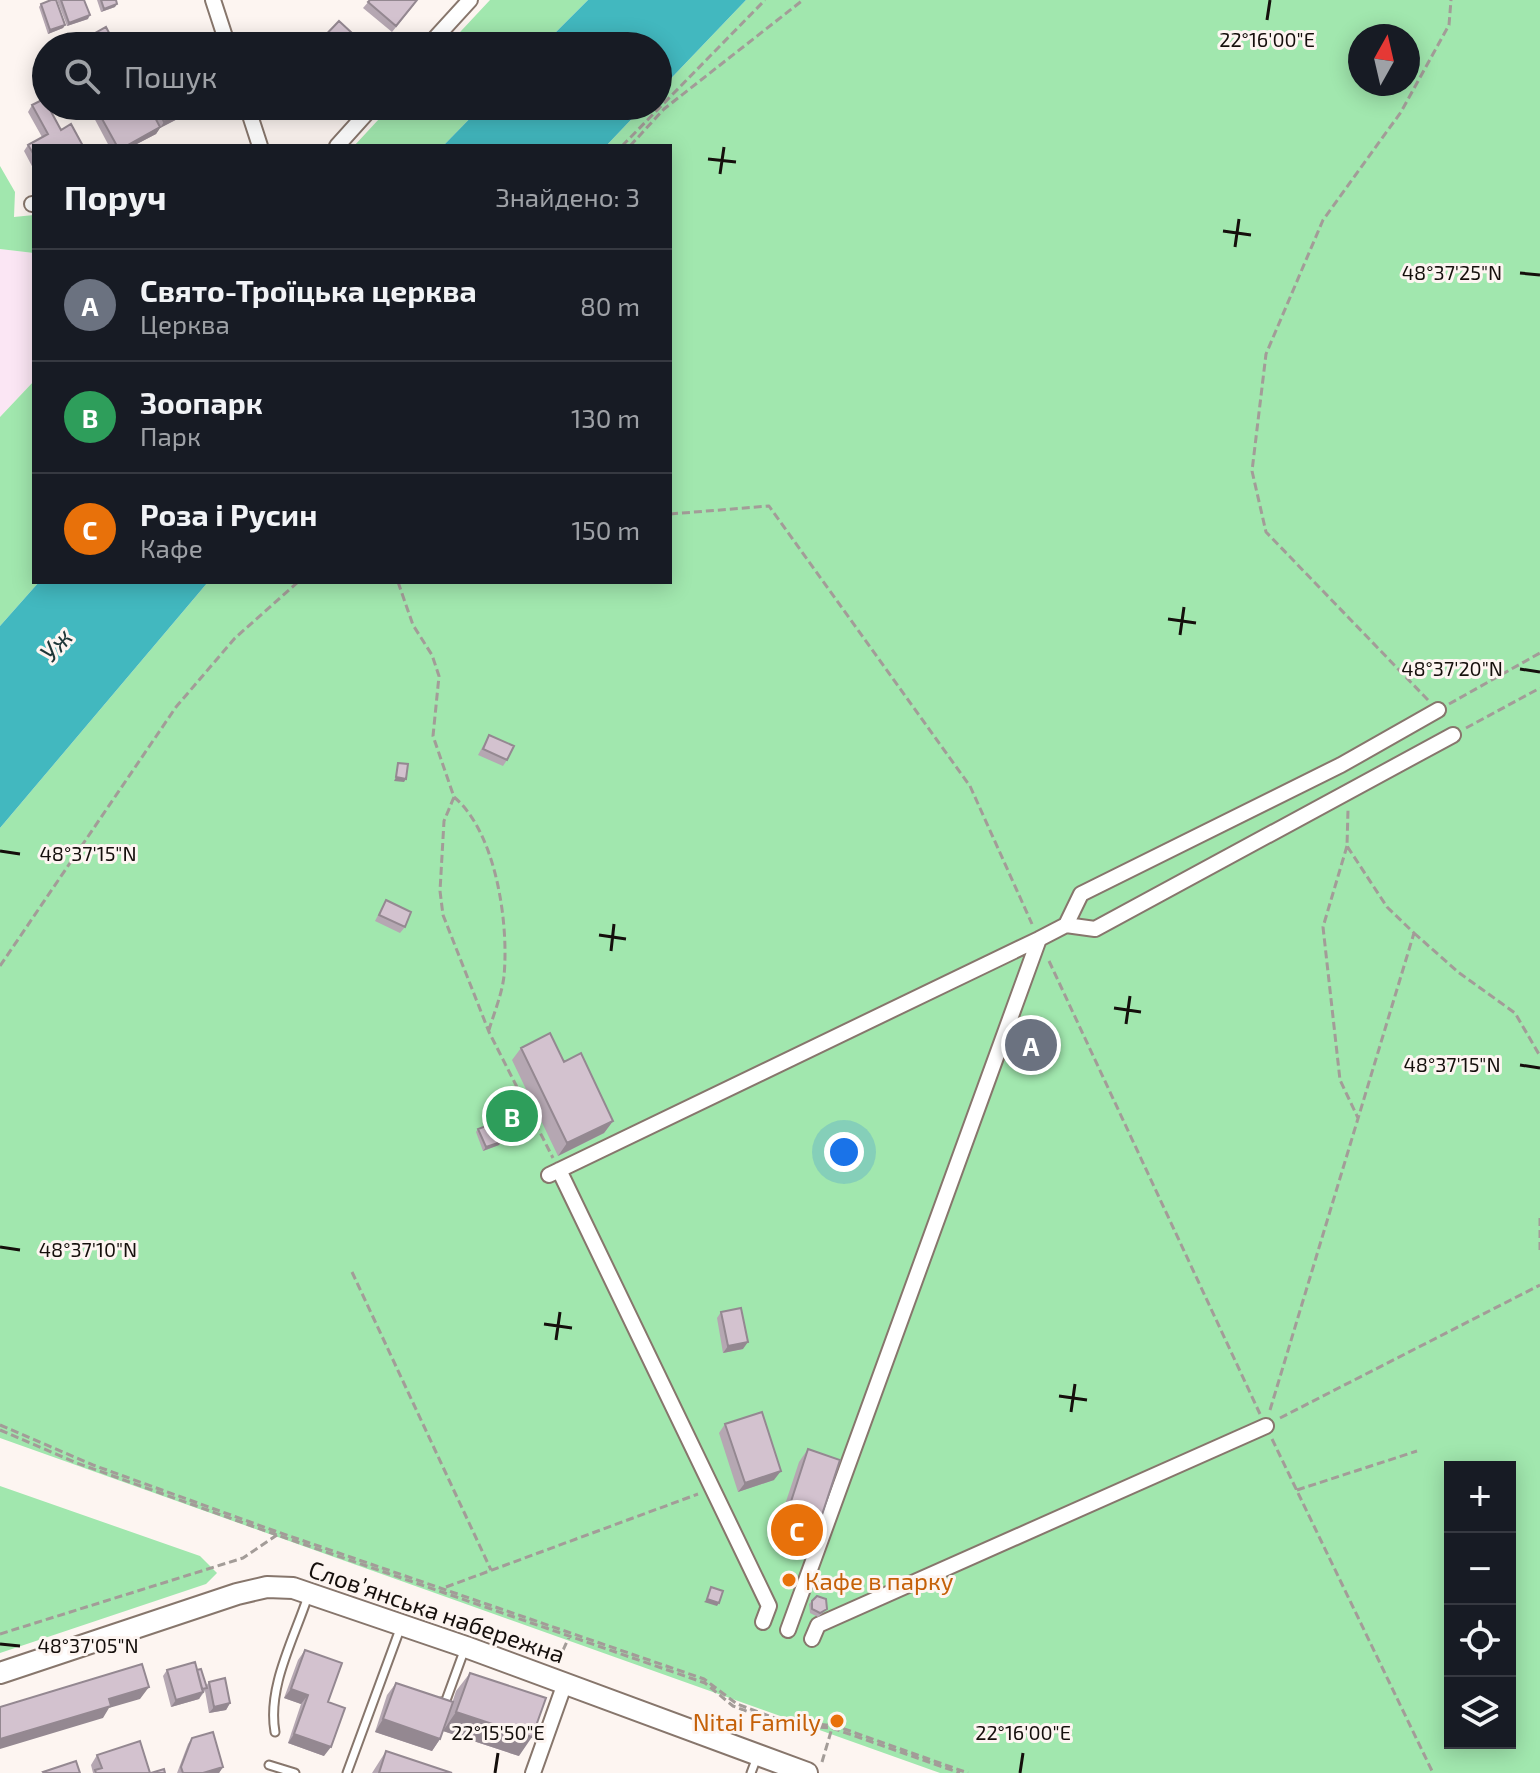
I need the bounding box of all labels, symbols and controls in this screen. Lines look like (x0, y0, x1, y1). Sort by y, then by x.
north arrow (1348, 24, 1420, 96)
text: 22°16'00"E (1219, 27, 1315, 51)
search box (32, 32, 672, 120)
icon: search (60, 54, 104, 98)
text: Пошук (124, 58, 217, 94)
text: Поруч (64, 176, 167, 217)
text: Знайдено: 3 (495, 181, 640, 212)
text: 48°37'25"N (1402, 260, 1502, 284)
text: Свято-Троїцька церква (140, 272, 477, 308)
text: A (82, 290, 98, 321)
text: 80 m (580, 290, 640, 321)
text: Церква (140, 308, 230, 339)
text: Зоопарк (140, 384, 263, 420)
text: B (82, 402, 98, 433)
text: 130 m (571, 402, 640, 433)
text: Парк (140, 420, 201, 451)
text: Роза і Русин (140, 496, 317, 532)
text: C (82, 514, 98, 545)
text: 150 m (571, 514, 640, 545)
text: Кафе (140, 532, 203, 563)
water label: Уж (32, 621, 78, 667)
text: 48°37'20"N (1401, 656, 1503, 680)
text: 48°37'15"N (39, 841, 137, 865)
pin: A (1005, 1015, 1057, 1075)
text: 48°37'15"N (1403, 1052, 1501, 1076)
pin: B (486, 1086, 538, 1146)
your location (824, 1132, 864, 1172)
text: 48°37'10"N (39, 1237, 137, 1261)
map controls (1444, 1461, 1516, 1749)
button: + (1444, 1461, 1516, 1533)
pin: C (771, 1500, 823, 1560)
button: − (1444, 1533, 1516, 1605)
street label: Словʼянська набережна (305, 1554, 569, 1668)
place label: Кафе в парку (805, 1566, 954, 1596)
marker: Кафе в парку (780, 1571, 798, 1589)
button: locate (1444, 1605, 1516, 1677)
text: 48°37'05"N (37, 1633, 139, 1657)
button: layers (1444, 1677, 1516, 1749)
place label: Nitai Family (693, 1707, 821, 1736)
marker: Nitai Family (828, 1712, 846, 1730)
text: 22°15'50"E (451, 1720, 545, 1744)
text: 22°16'00"E (975, 1720, 1071, 1744)

